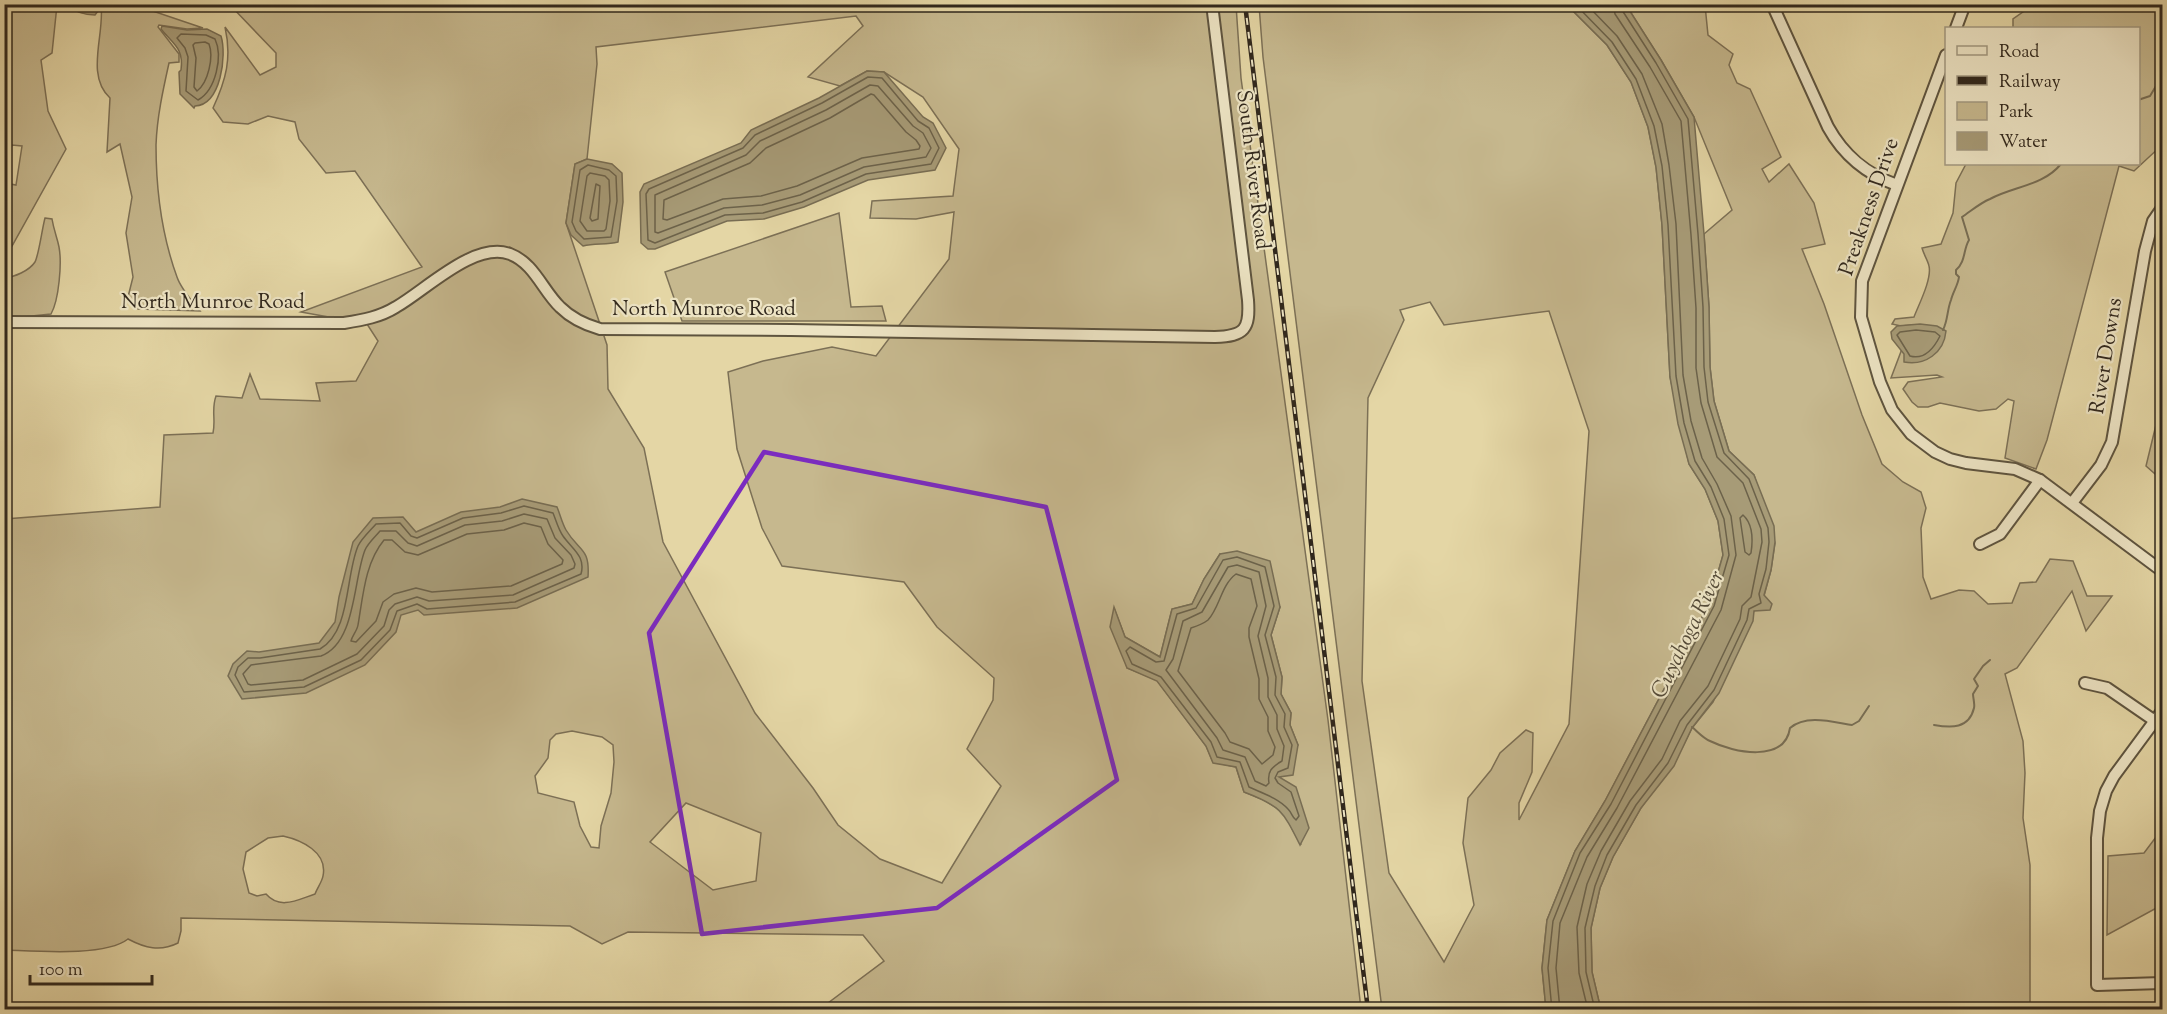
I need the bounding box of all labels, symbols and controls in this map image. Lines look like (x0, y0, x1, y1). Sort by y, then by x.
legend (1945, 27, 2140, 165)
text: Road (1999, 40, 2039, 66)
text: Railway (1999, 70, 2061, 96)
street label: South River Road (1227, 88, 1277, 252)
text: Park (1999, 100, 2034, 126)
text: Water (1999, 130, 2048, 156)
street label: Preakness Drive (1832, 134, 1908, 280)
street label: North Munroe Road (121, 288, 305, 318)
street label: North Munroe Road (612, 295, 796, 325)
street label: River Downs (2083, 296, 2131, 416)
water label: Cuyahoga River (1644, 565, 1734, 704)
scale bar (30, 948, 152, 986)
text: 100 m (39, 958, 83, 984)

